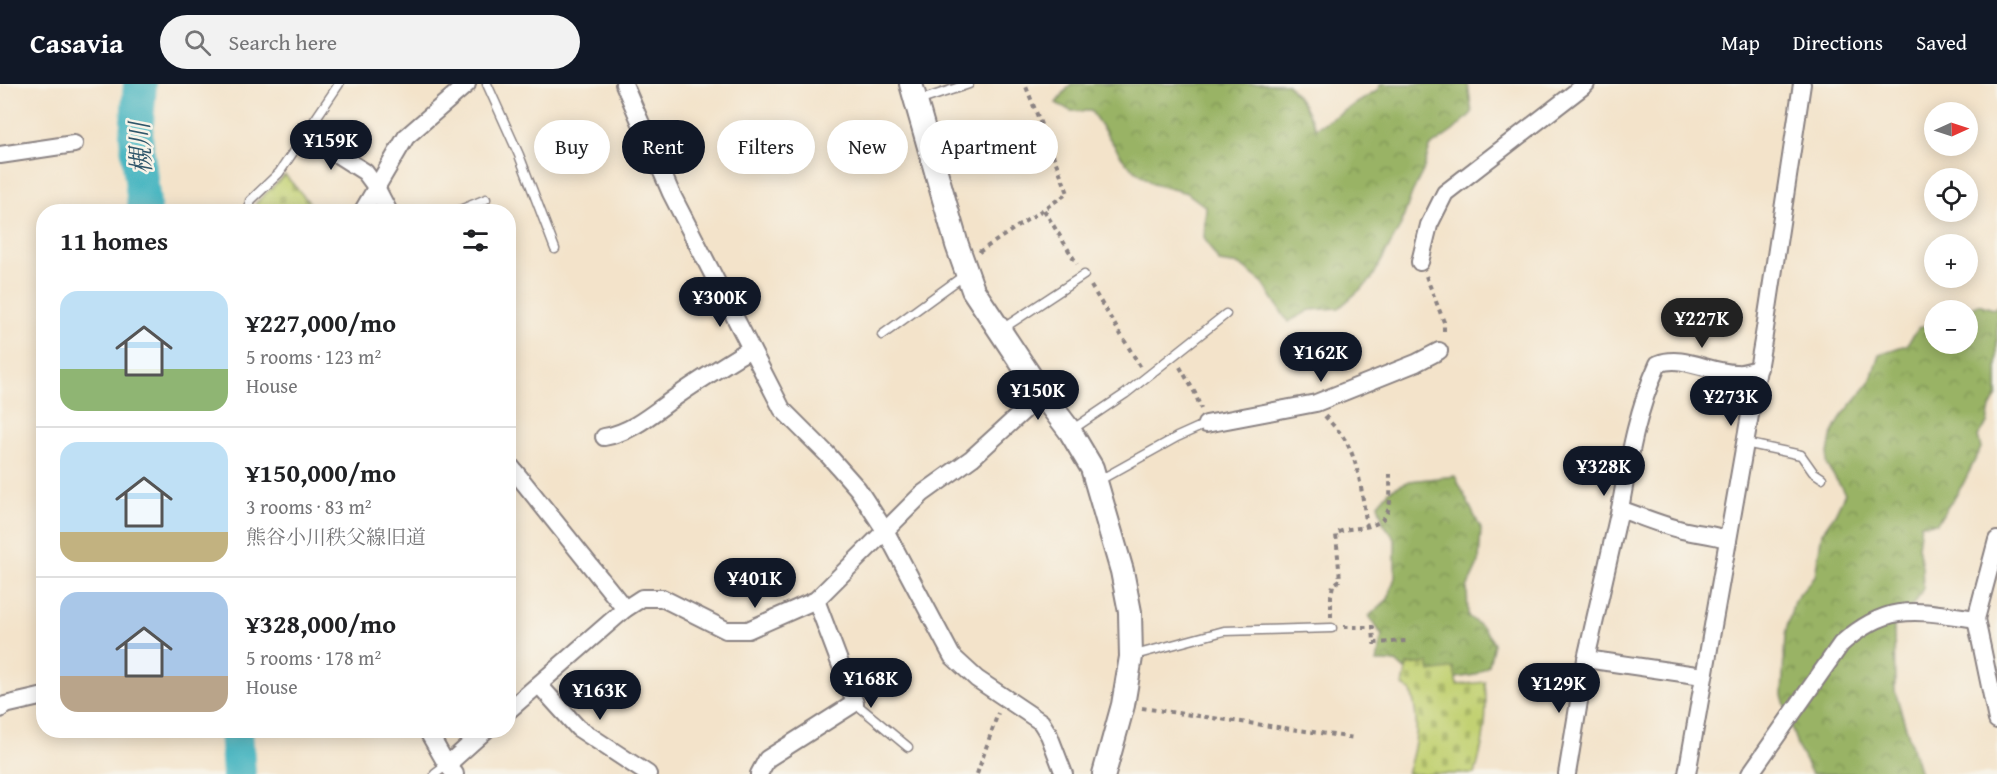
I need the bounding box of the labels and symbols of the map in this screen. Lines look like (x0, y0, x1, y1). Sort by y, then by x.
north arrow (1924, 102, 1978, 156)
water label: 槻川 (119, 118, 161, 175)
pin: ¥159K (289, 120, 373, 171)
pin: ¥300K (678, 277, 762, 328)
pin: ¥227K (1660, 298, 1744, 349)
pin: ¥162K (1279, 332, 1363, 383)
pin: ¥150K (996, 370, 1080, 421)
pin: ¥273K (1689, 376, 1773, 427)
pin: ¥328K (1562, 446, 1646, 497)
pin: ¥401K (713, 558, 797, 609)
pin: ¥168K (829, 658, 913, 709)
pin: ¥129K (1517, 663, 1601, 714)
pin: ¥163K (558, 670, 642, 721)

